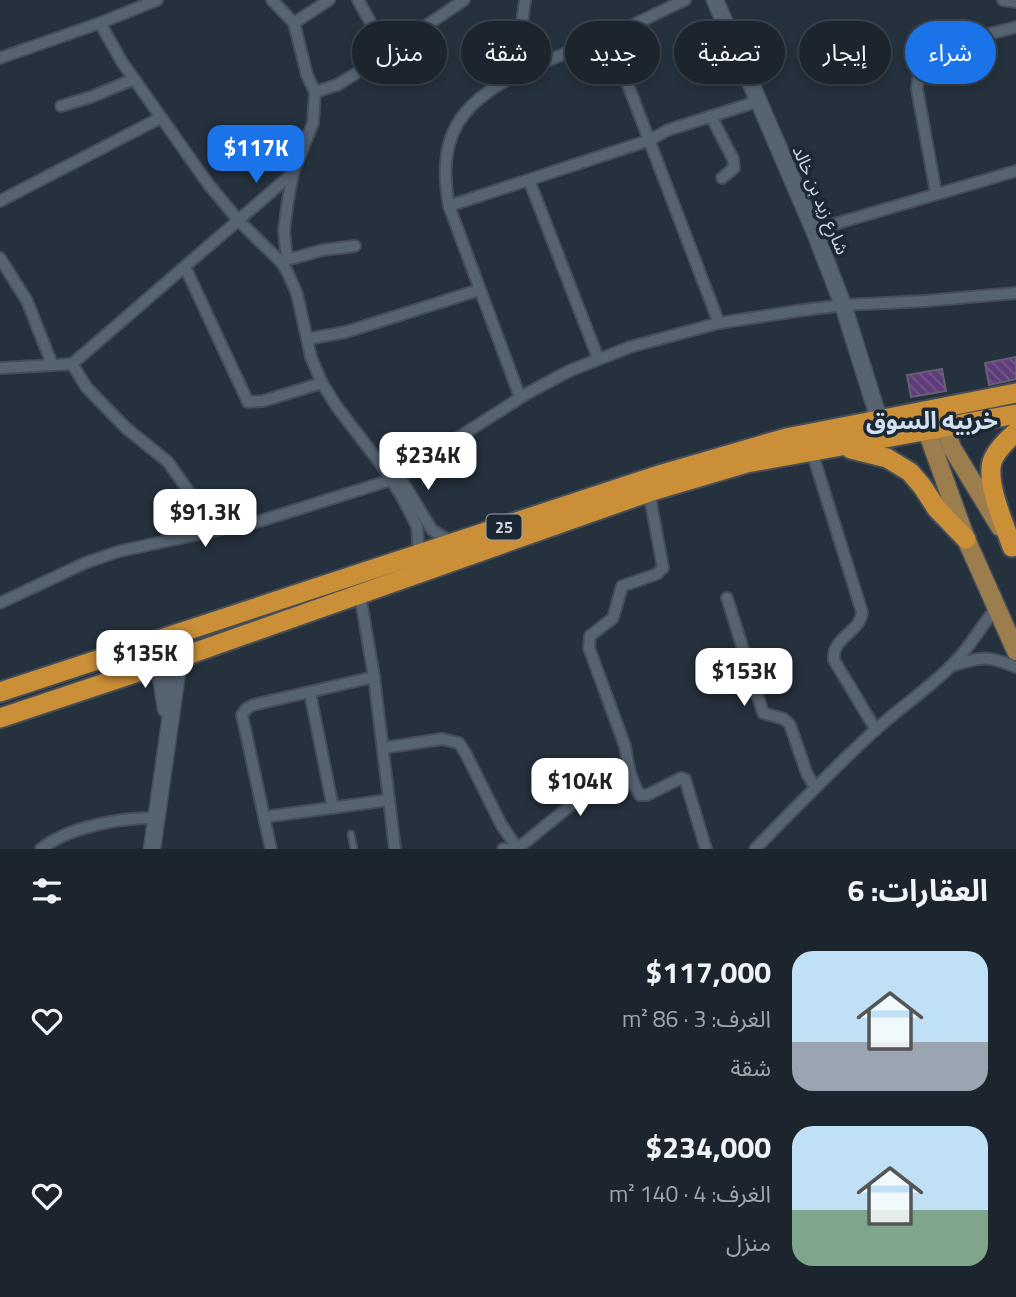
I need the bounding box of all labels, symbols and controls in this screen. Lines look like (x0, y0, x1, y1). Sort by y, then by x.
chip: منزل (352, 21, 447, 84)
chip: شقة (461, 21, 551, 84)
chip: جديد (565, 21, 660, 84)
chip: تصفية (674, 21, 785, 84)
chip: إيجار (799, 21, 891, 84)
chip: شراء (905, 21, 996, 84)
pin: $117K (207, 125, 305, 185)
text: $117K (223, 130, 289, 165)
street label: شارع زيد بن خالد (785, 141, 856, 259)
district label: خربیه السوق (866, 402, 998, 438)
pin: $234K (379, 433, 477, 492)
text: $234K (395, 437, 461, 472)
pin: $91.3K (148, 490, 262, 549)
text: $91.3K (169, 494, 241, 529)
road number: 25 (486, 514, 522, 540)
pin: $135K (96, 630, 194, 690)
text: $135K (112, 635, 178, 670)
pin: $153K (695, 648, 793, 708)
text: $153K (711, 653, 777, 688)
pin: $104K (531, 758, 629, 818)
text: $104K (547, 763, 613, 798)
text: العقارات: 6 (847, 867, 988, 913)
icon: filters (28, 872, 66, 910)
text: $117,000 (646, 949, 771, 995)
icon: home (848, 979, 932, 1063)
text: الغرف: 3 · 86 m² (622, 1001, 771, 1036)
icon: heart (28, 1002, 66, 1040)
text: شقة (730, 1050, 771, 1085)
text: $234,000 (646, 1124, 771, 1170)
icon: home (848, 1154, 932, 1238)
text: الغرف: 4 · 140 m² (609, 1176, 771, 1211)
icon: heart (28, 1177, 66, 1215)
text: منزل (726, 1225, 771, 1260)

